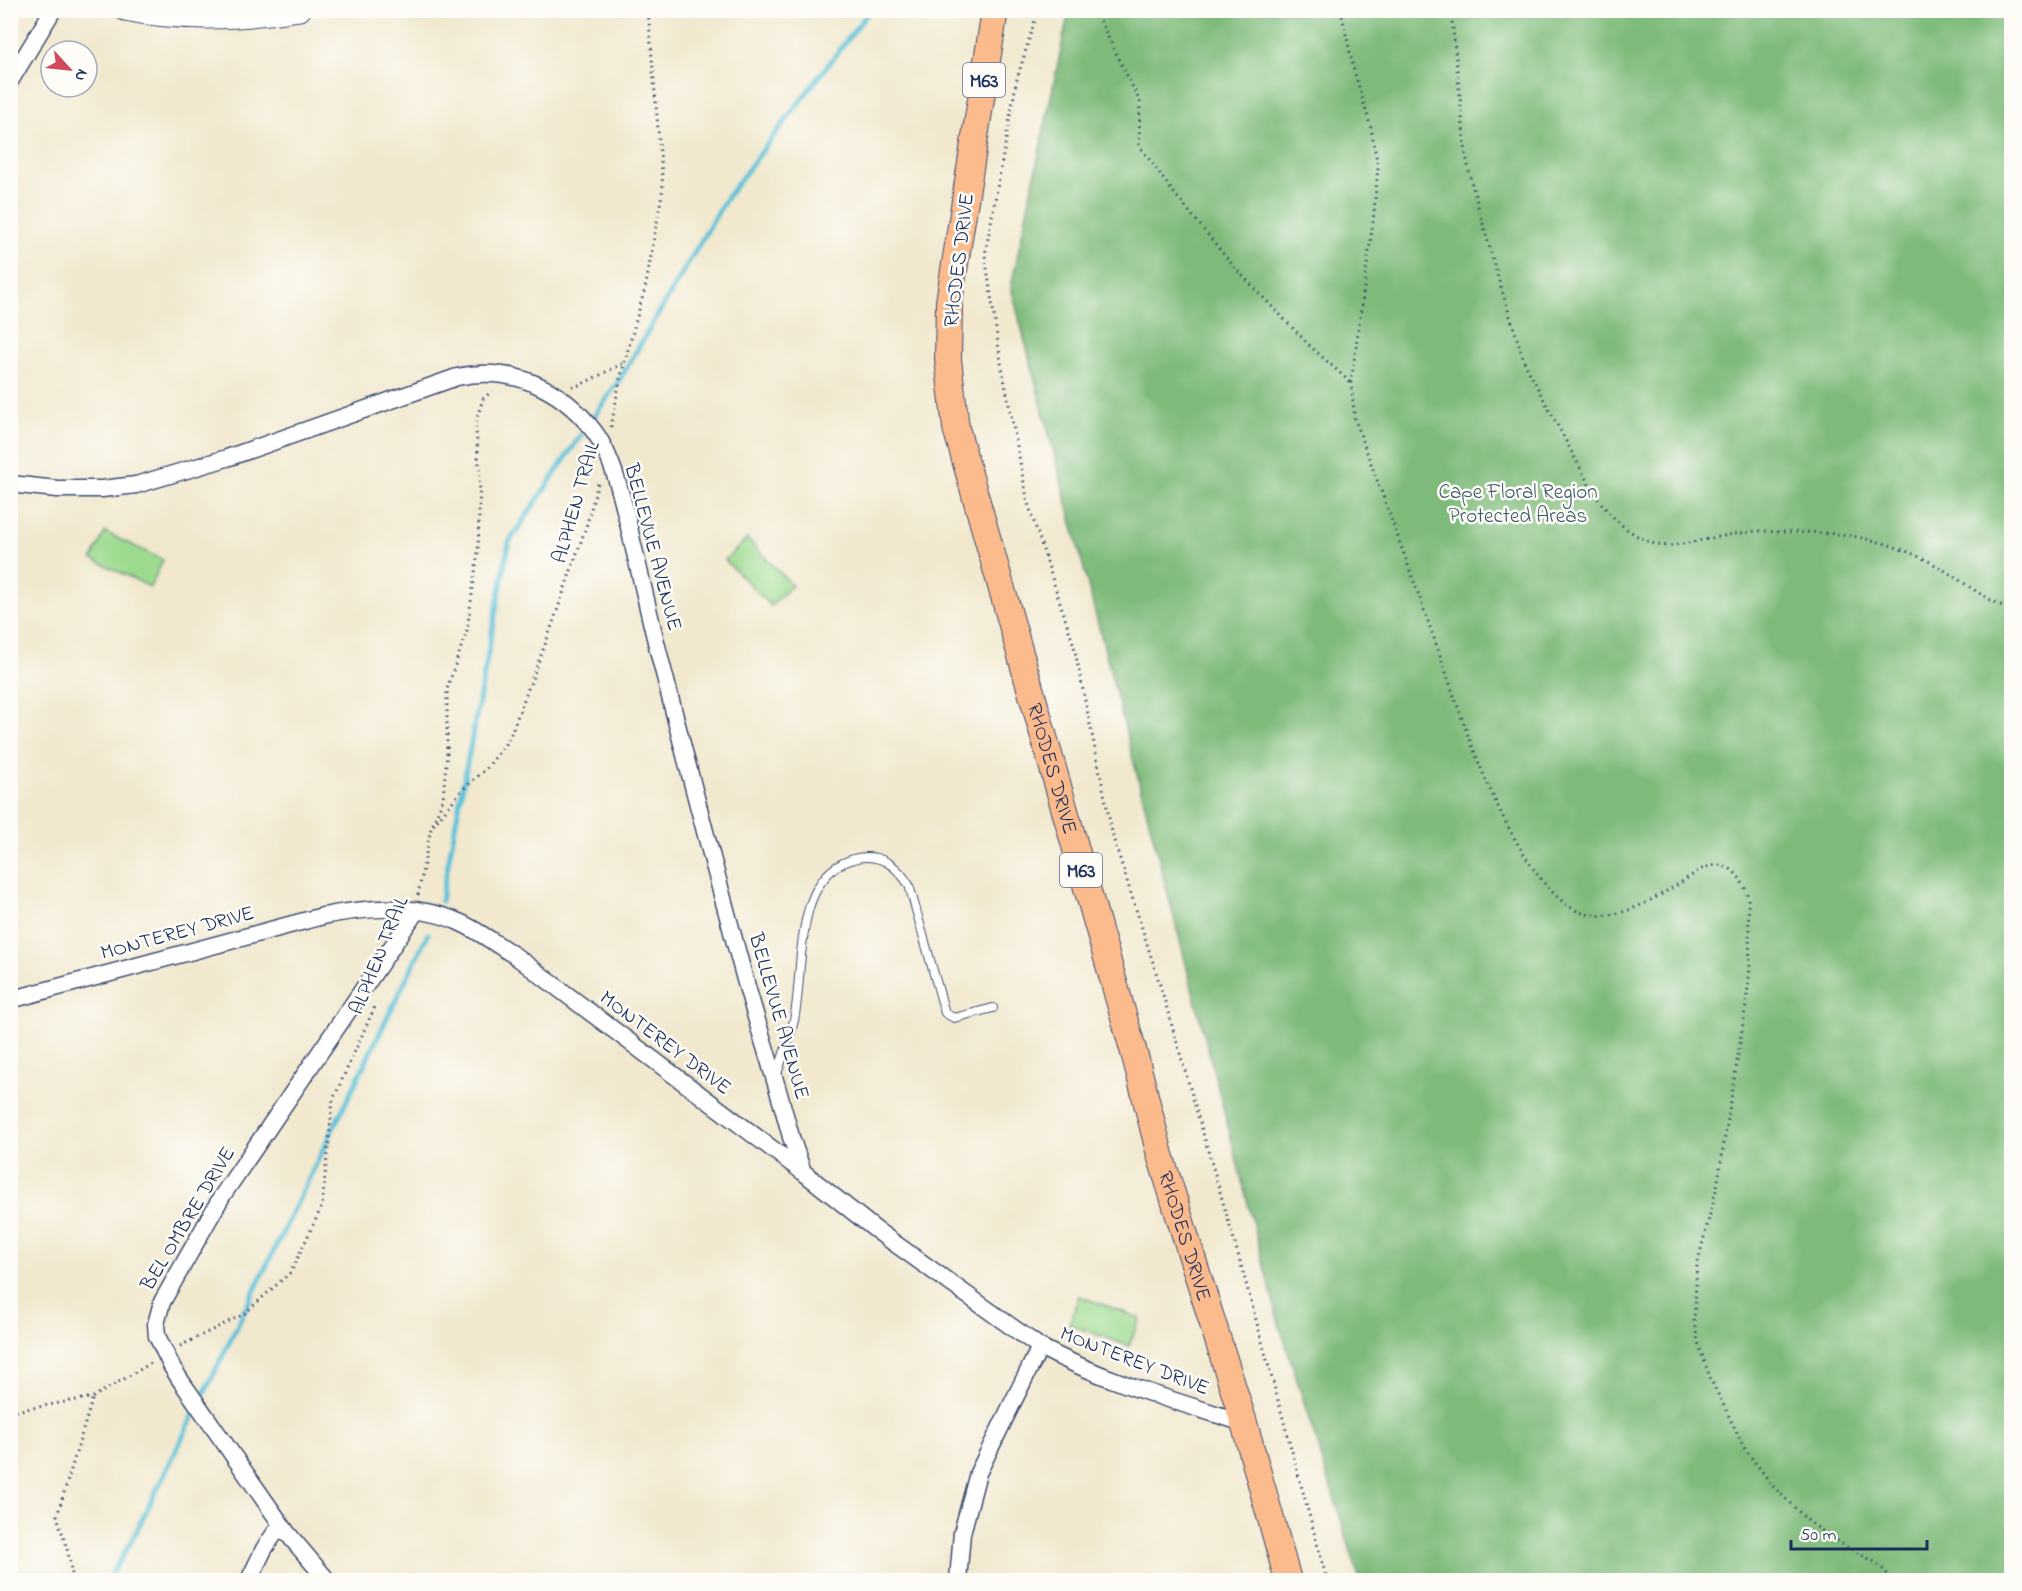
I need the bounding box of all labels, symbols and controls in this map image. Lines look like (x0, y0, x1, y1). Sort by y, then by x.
north arrow (39, 39, 99, 99)
road number: M63 (963, 63, 1005, 97)
text: N (67, 65, 94, 85)
street label: RHODES DRIVE (937, 191, 983, 329)
street label: ALPHEN TRAIL (545, 438, 609, 567)
street label: BELLEVUE AVENUE (615, 460, 689, 634)
park label: Cape Floral Region Protected Areas (1438, 478, 1598, 532)
street label: RHODES DRIVE (1018, 700, 1084, 838)
road number: M63 (1060, 853, 1102, 887)
street label: ALPHEN TRAIL (342, 892, 417, 1019)
street label: MONTEREY DRIVE (97, 899, 258, 969)
street label: BELLEVUE AVENUE (740, 929, 816, 1103)
street label: MONTEREY DRIVE (593, 984, 737, 1103)
street label: BEL OMBRE DRIVE (133, 1141, 244, 1298)
street label: RHODES DRIVE (1149, 1168, 1218, 1305)
street label: MONTEREY DRIVE (1055, 1320, 1213, 1404)
scale bar (1791, 1513, 1928, 1551)
text: 50 m (1800, 1523, 1837, 1549)

